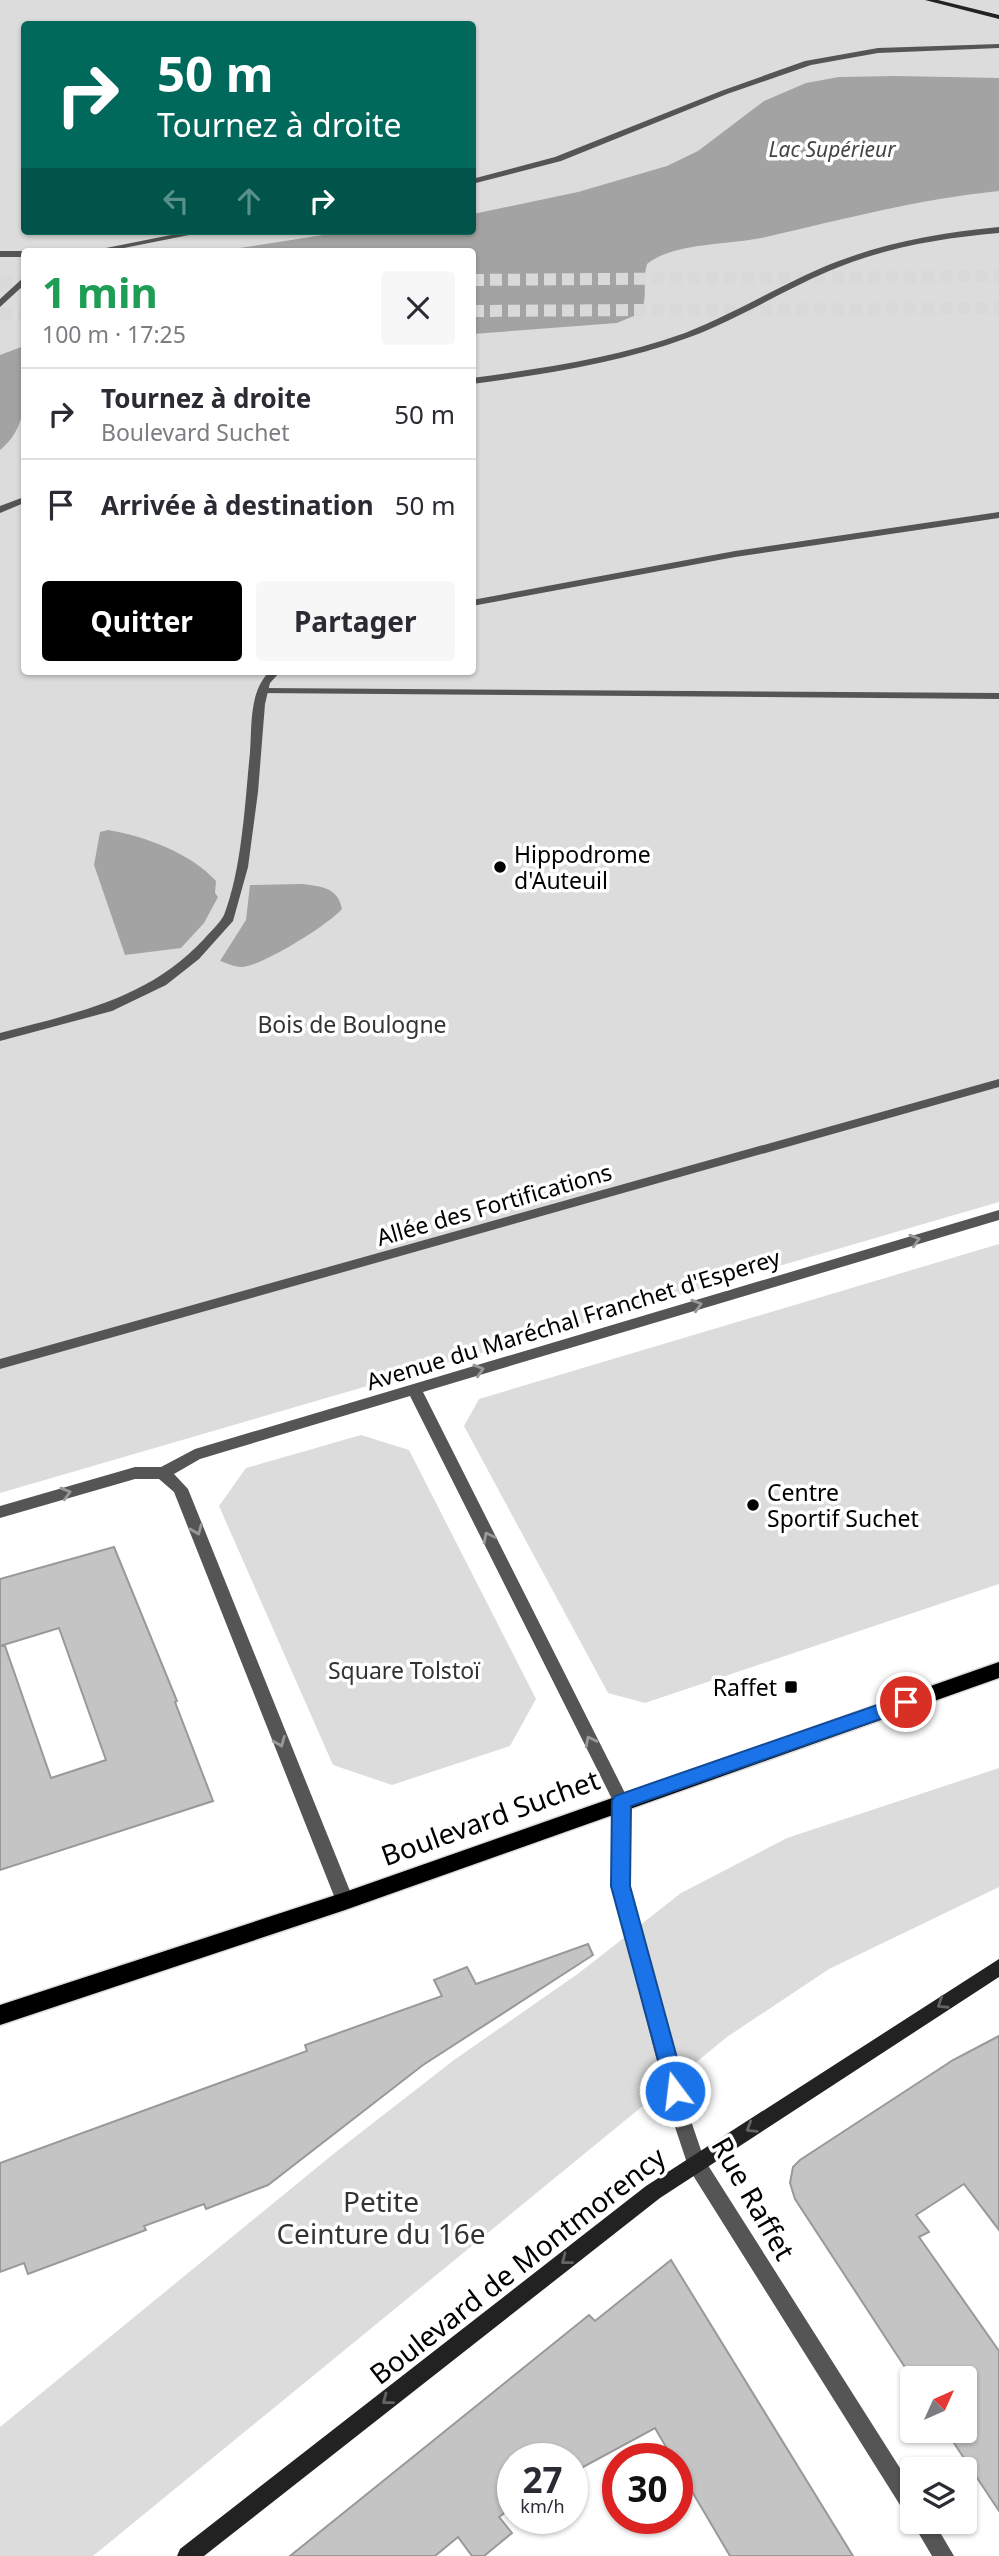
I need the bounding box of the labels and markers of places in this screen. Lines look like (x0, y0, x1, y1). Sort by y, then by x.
place label: Hippodrome d'Auteuil (514, 838, 651, 896)
marker: Hippodrome d'Auteuil (492, 859, 508, 875)
place label: Centre Sportif Suchet (767, 1476, 919, 1534)
marker: Centre Sportif Suchet (745, 1497, 761, 1513)
place label: Raffet (713, 1671, 777, 1703)
pin (876, 1672, 936, 1732)
marker: Raffet (783, 1679, 799, 1695)

